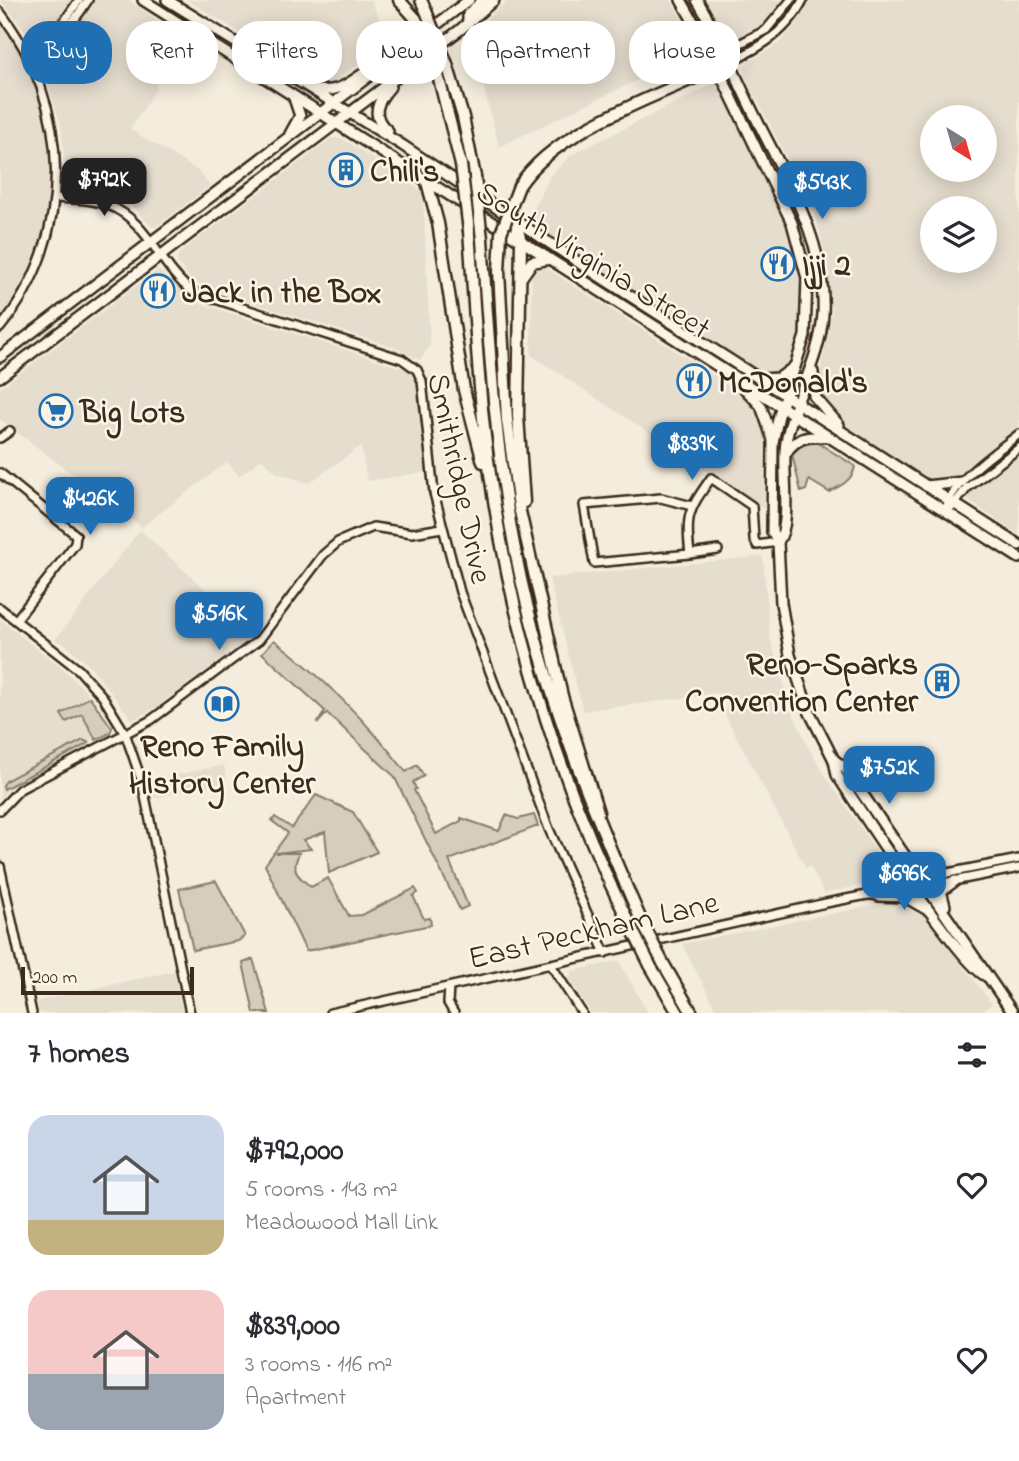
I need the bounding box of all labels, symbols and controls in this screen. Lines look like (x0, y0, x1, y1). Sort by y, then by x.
chip: Buy (21, 21, 112, 84)
chip: Rent (126, 21, 218, 84)
chip: Filters (232, 21, 342, 84)
chip: New (356, 21, 447, 84)
chip: Apartment (461, 21, 615, 84)
chip: House (629, 21, 740, 84)
north arrow (920, 105, 998, 182)
map controls (920, 105, 997, 273)
place label: Chili's (370, 150, 439, 197)
building icon: Chili's (327, 151, 365, 189)
pin: $792K (55, 158, 153, 218)
pin: $543K (773, 162, 871, 221)
text: $792K (78, 164, 130, 197)
text: $543K (793, 167, 851, 200)
street label: South Virginia Street (466, 171, 719, 353)
button: layers (920, 196, 997, 273)
place label: Ijji 2 (802, 244, 851, 291)
restaurant icon: Ijji 2 (759, 245, 797, 283)
place label: Jack in the Box (182, 271, 381, 318)
restaurant icon: Jack in the Box (139, 272, 177, 310)
place label: McDonald's (718, 361, 868, 408)
restaurant icon: McDonald's (675, 362, 713, 400)
street label: Smithridge Drive (412, 369, 503, 589)
place label: Big Lots (78, 391, 185, 439)
supermarket icon: Big Lots (37, 392, 75, 430)
pin: $839K (643, 422, 741, 482)
text: $839K (667, 428, 717, 461)
pin: $426K (41, 477, 139, 537)
text: $426K (62, 483, 118, 516)
pin: $516K (170, 592, 268, 652)
text: $516K (191, 598, 247, 631)
place label: Reno-Sparks Convention Center (685, 643, 919, 727)
building icon: Reno-Sparks Convention Center (923, 662, 961, 700)
library icon: Reno Family History Center (203, 685, 241, 723)
place label: Reno Family History Center (129, 725, 316, 810)
pin: $752K (840, 746, 938, 806)
text: $752K (859, 752, 919, 785)
pin: $696K (855, 852, 953, 912)
text: $696K (878, 858, 930, 891)
street label: East Peckham Lane (464, 881, 724, 984)
scale bar (21, 964, 194, 996)
text: 200 m (32, 965, 77, 992)
text: 7 homes (28, 1033, 130, 1077)
icon: filters (953, 1036, 991, 1074)
text: $792,000 (245, 1130, 344, 1174)
icon: home (84, 1143, 168, 1227)
icon: heart (953, 1166, 991, 1204)
text: 5 rooms · 143 m² (245, 1174, 398, 1207)
text: Meadowood Mall Link (245, 1207, 438, 1240)
text: $839,000 (245, 1305, 340, 1349)
icon: home (84, 1318, 168, 1402)
icon: heart (953, 1341, 991, 1379)
text: 3 rooms · 116 m² (245, 1349, 392, 1382)
text: Apartment (245, 1382, 346, 1415)

